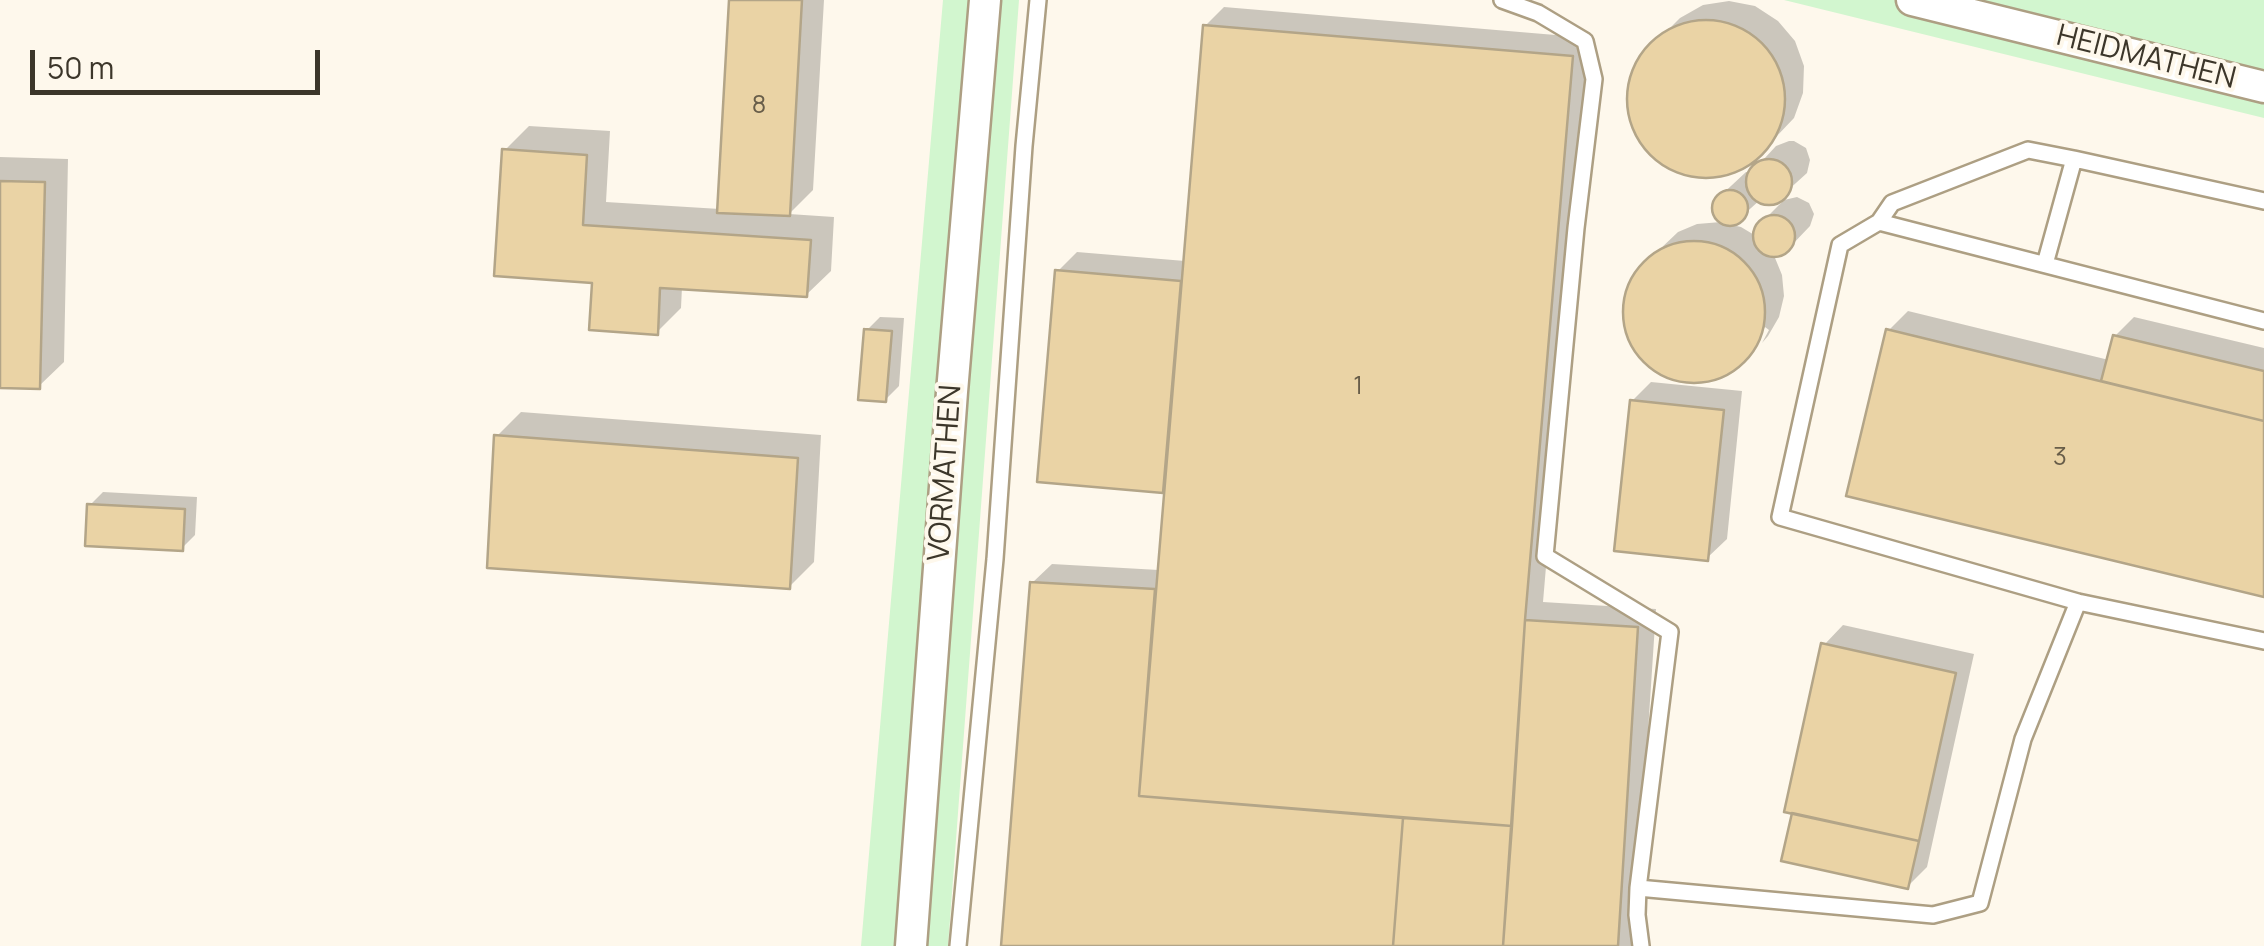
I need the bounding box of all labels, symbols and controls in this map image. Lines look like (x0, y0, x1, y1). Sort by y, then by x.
street label: HEIDMATHEN (2053, 18, 2239, 98)
scale bar (35, 30, 325, 92)
text: 50 m (47, 47, 114, 88)
house number: 8 (752, 91, 766, 121)
house number: 1 (1353, 372, 1363, 402)
street label: VORMATHEN (922, 384, 970, 562)
house number: 3 (2053, 443, 2067, 473)

